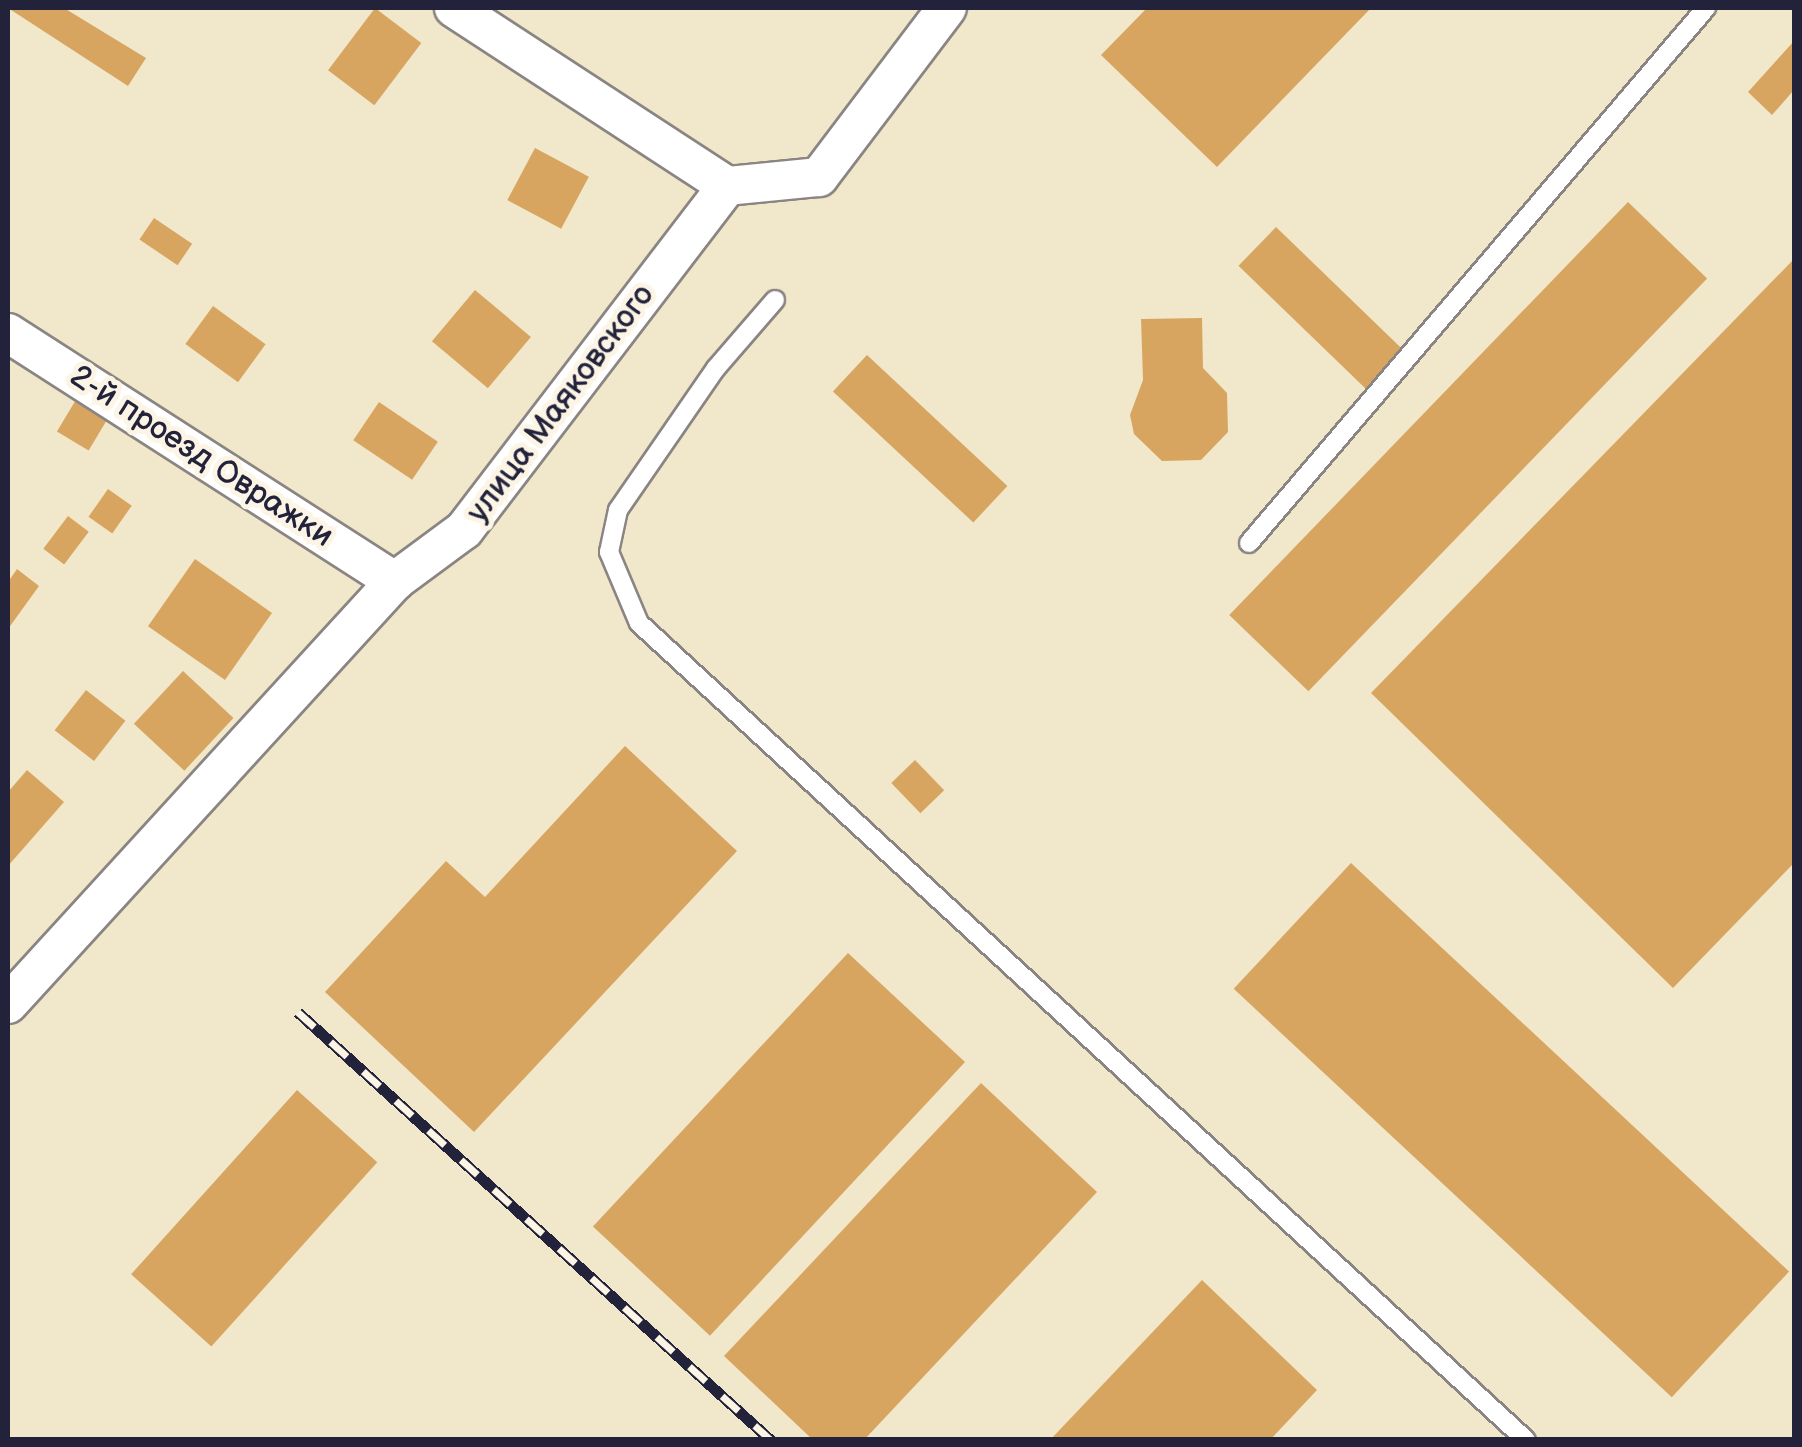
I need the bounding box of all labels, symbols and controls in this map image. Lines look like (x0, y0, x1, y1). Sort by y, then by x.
street label: улица Маяковского (459, 278, 663, 530)
street label: 2-й проезд Овражки (62, 358, 340, 556)

